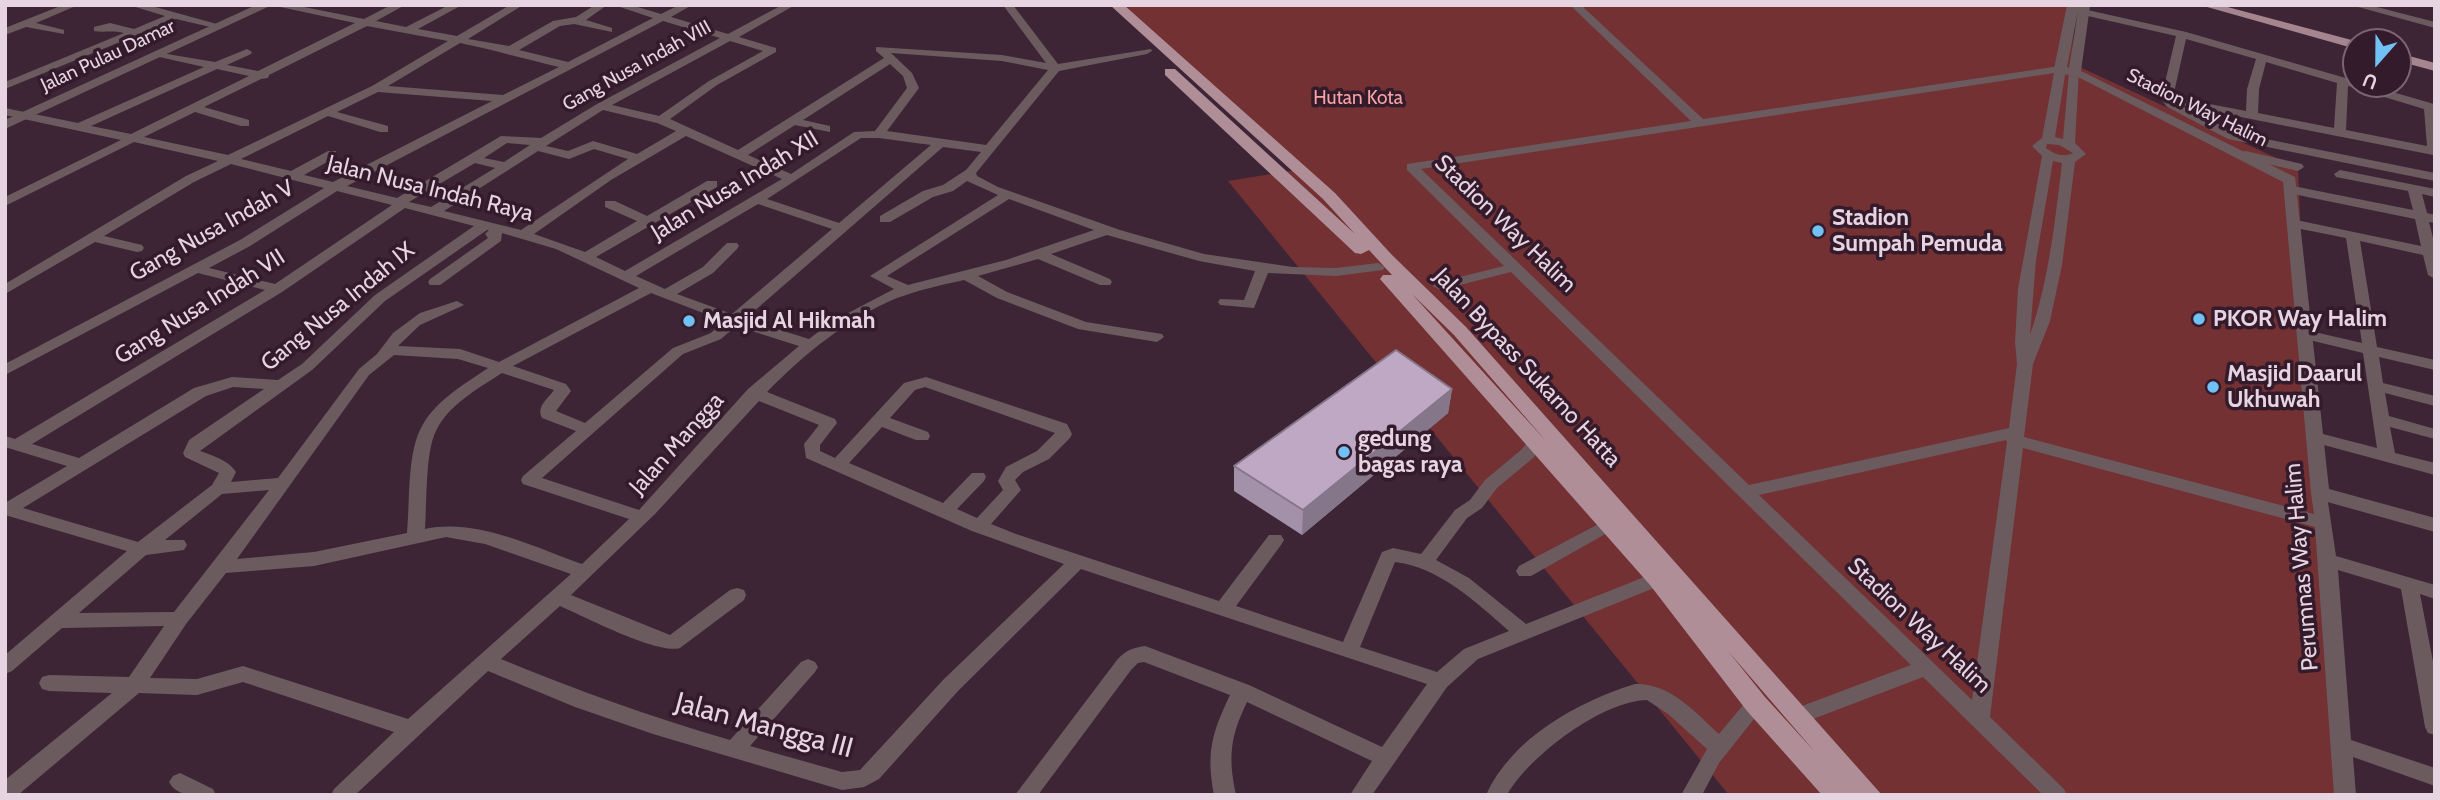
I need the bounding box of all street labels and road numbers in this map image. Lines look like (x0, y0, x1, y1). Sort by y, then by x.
street label: Jalan Pulau Damar (37, 15, 179, 97)
street label: Gang Nusa Indah VIII (559, 16, 715, 116)
street label: Stadion Way Halim (2123, 64, 2271, 152)
street label: Jalan Nusa Indah XII (646, 125, 824, 247)
street label: Stadion Way Halim (1429, 149, 1581, 299)
street label: Jalan Nusa Indah Raya (324, 150, 536, 228)
street label: Gang Nusa Indah V (125, 174, 299, 288)
street label: Gang Nusa Indah IX (256, 237, 420, 377)
street label: Gang Nusa Indah VII (110, 244, 290, 370)
street label: Jalan Bypass Sukarno Hatta (1428, 263, 1626, 473)
street label: Jalan Mangga (624, 387, 730, 501)
street label: Perumnas Way Halim (2279, 462, 2325, 672)
street label: Stadion Way Halim (1842, 553, 1996, 699)
street label: Jalan Mangga III (671, 686, 857, 766)

